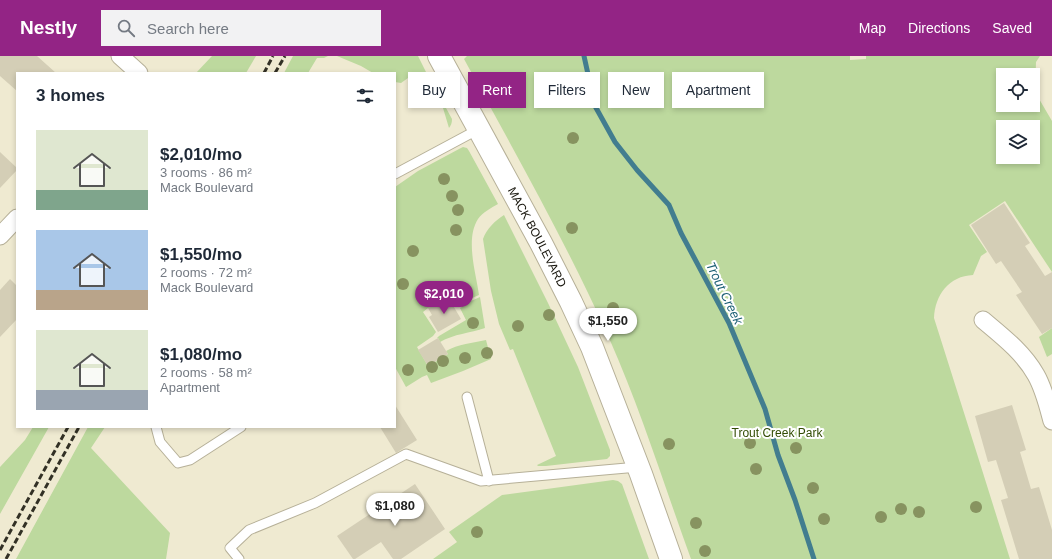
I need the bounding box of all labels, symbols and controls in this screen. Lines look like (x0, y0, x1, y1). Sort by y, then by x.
search box (101, 10, 381, 46)
text: Nestly (20, 17, 77, 38)
icon: search (115, 17, 137, 39)
text: Search here (147, 20, 229, 37)
text: Map (859, 20, 886, 36)
text: Directions (908, 20, 970, 36)
text: Saved (992, 20, 1032, 36)
map controls (996, 68, 1040, 164)
button: locate (996, 68, 1040, 112)
chip: Buy (408, 72, 460, 108)
chip: Rent (468, 72, 526, 108)
chip: Filters (534, 72, 600, 108)
chip: New (608, 72, 664, 108)
chip: Apartment (672, 72, 764, 108)
icon: filters (354, 85, 376, 107)
text: 3 homes (36, 86, 105, 105)
button: layers (996, 120, 1040, 164)
text: $2,010/mo (160, 145, 242, 164)
icon: home (68, 146, 116, 194)
text: 3 rooms · 86 m² (160, 165, 252, 180)
text: Mack Boulevard (160, 180, 253, 195)
street label: MACK BOULEVARD (505, 185, 569, 290)
text: $1,550/mo (160, 245, 242, 264)
icon: home (68, 246, 116, 294)
water label: Trout Creek (703, 260, 747, 328)
text: 2 rooms · 72 m² (160, 265, 252, 280)
text: Mack Boulevard (160, 280, 253, 295)
pin: $2,010 (411, 281, 477, 315)
text: $2,010 (424, 286, 464, 301)
pin: $1,550 (575, 308, 641, 342)
text: $1,550 (588, 313, 628, 328)
text: $1,080/mo (160, 345, 242, 364)
icon: home (68, 346, 116, 394)
text: 2 rooms · 58 m² (160, 365, 252, 380)
text: Apartment (160, 380, 220, 395)
park label: Trout Creek Park (732, 426, 823, 440)
pin: $1,080 (362, 493, 428, 527)
text: $1,080 (375, 498, 415, 513)

